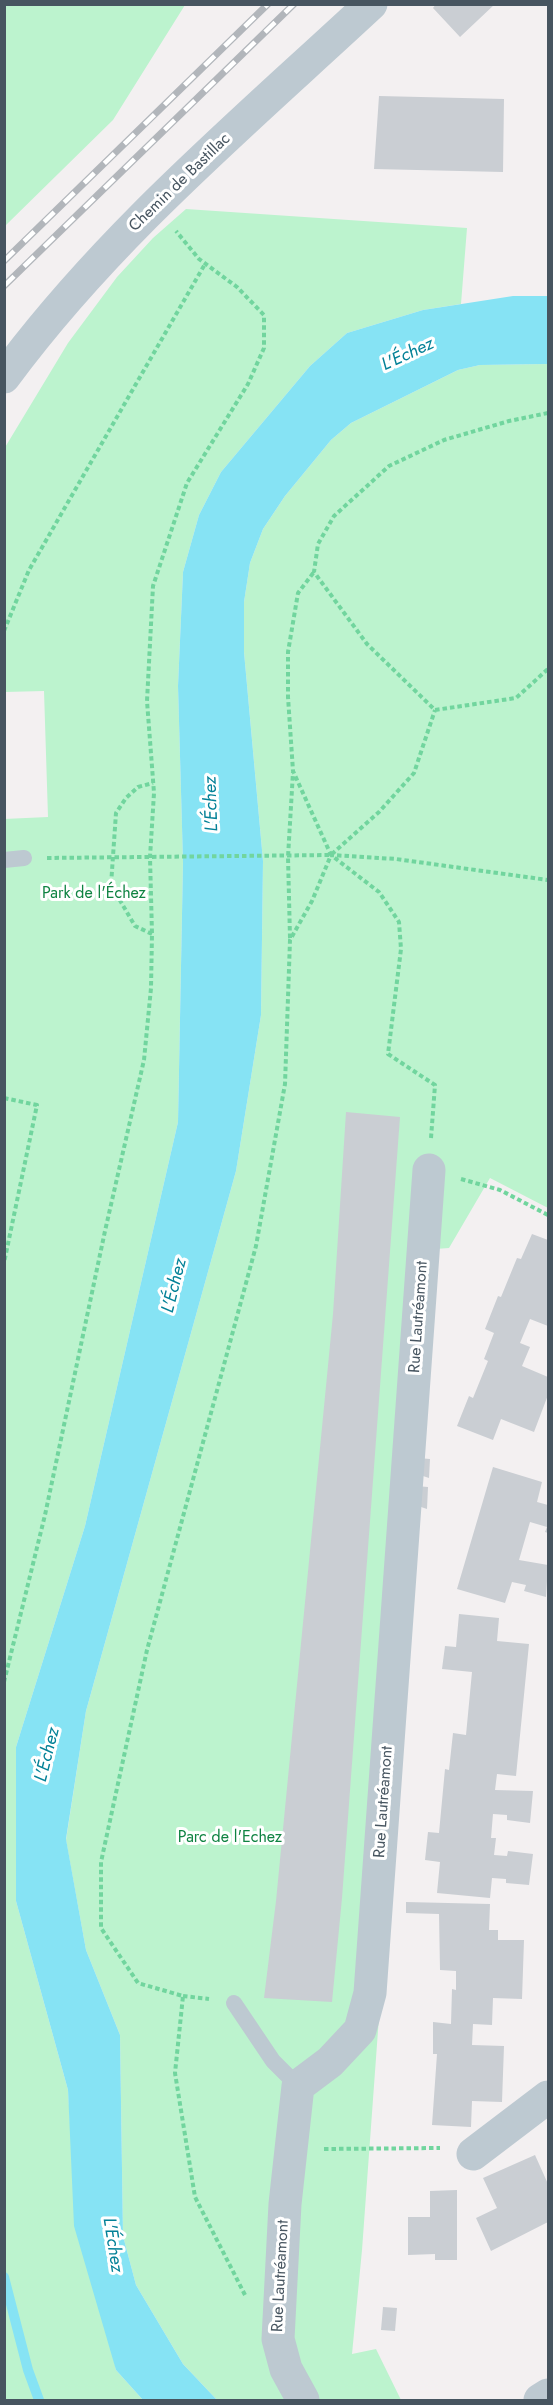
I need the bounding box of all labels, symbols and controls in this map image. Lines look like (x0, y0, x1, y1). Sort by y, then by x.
street label: Chemin de Bastillac (125, 130, 235, 236)
water label: L'Échez (378, 334, 438, 376)
water label: L'Échez (200, 776, 224, 832)
park label: Park de l'Échez (42, 884, 146, 904)
water label: L'Échez (158, 1257, 192, 1315)
street label: Rue Lautréamont (406, 1260, 432, 1374)
water label: L'Échez (31, 1726, 65, 1784)
street label: Rue Lautréamont (371, 1745, 397, 1859)
park label: Parc de l'Echez (178, 1828, 282, 1848)
water label: L'Échez (97, 2216, 127, 2274)
street label: Rue Lautréamont (268, 2219, 294, 2333)

